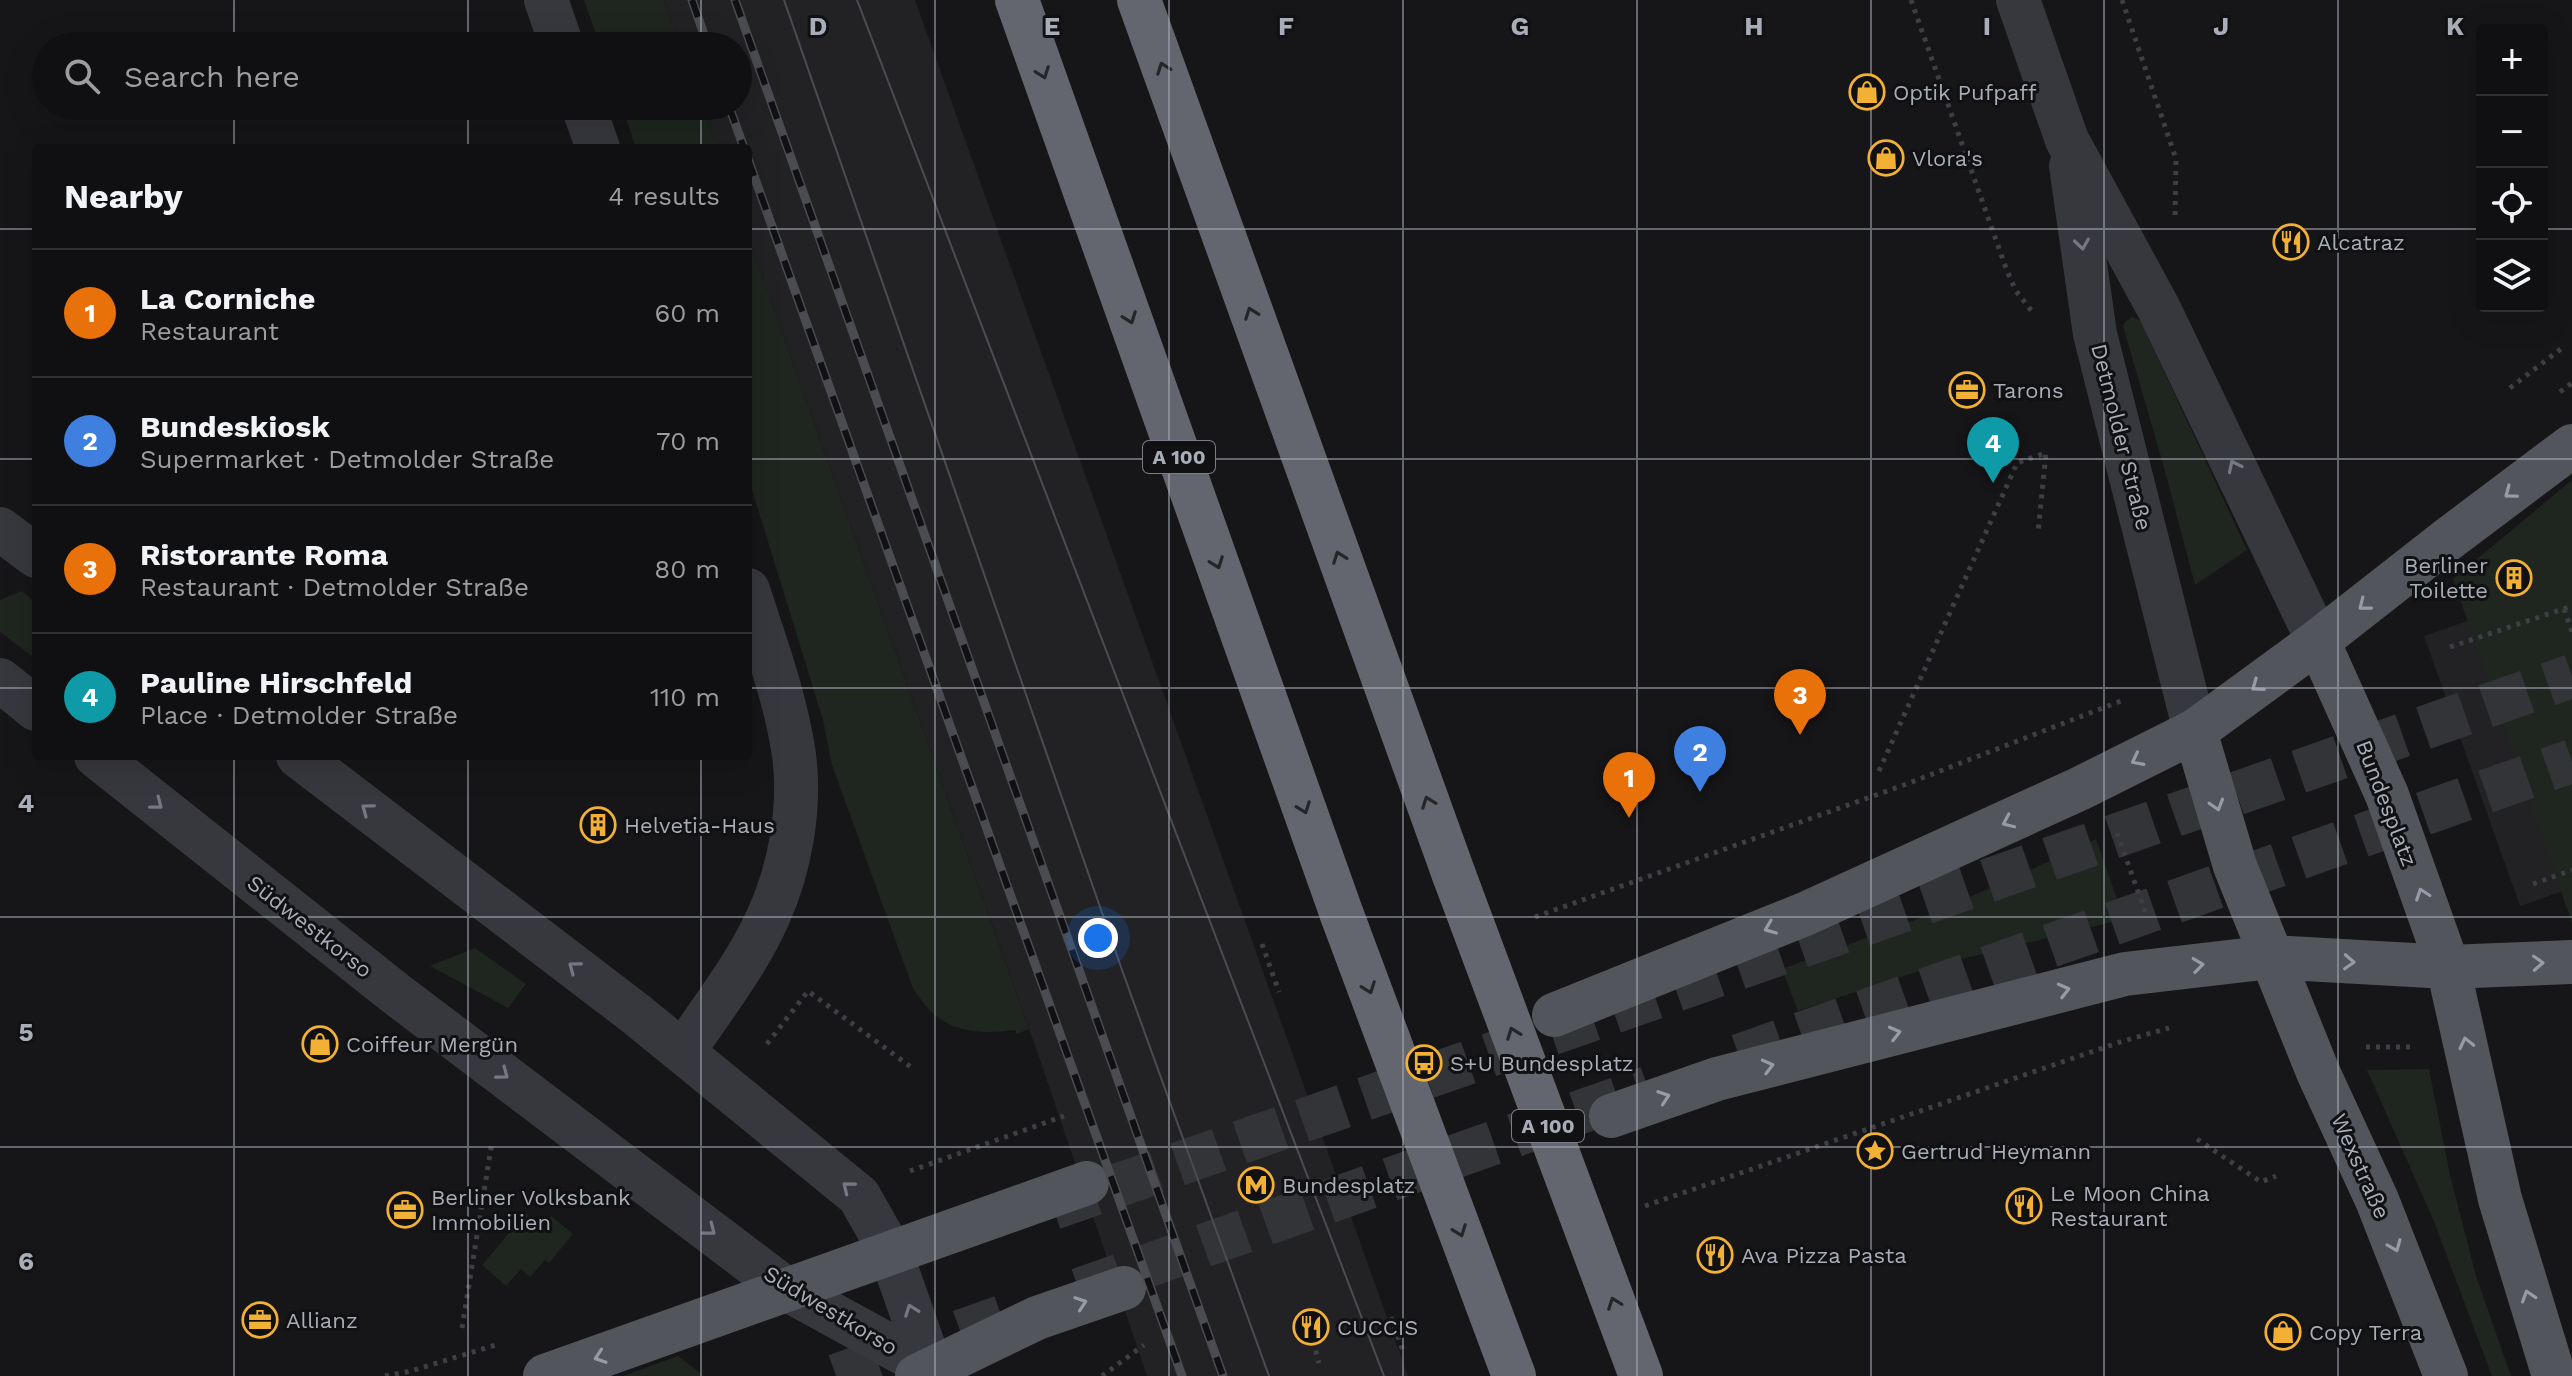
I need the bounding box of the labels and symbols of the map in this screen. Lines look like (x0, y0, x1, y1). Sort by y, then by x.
text: D (809, 11, 827, 41)
text: E (1044, 11, 1060, 41)
text: F (1278, 11, 1294, 41)
text: G (1511, 11, 1529, 41)
text: H (1744, 11, 1764, 41)
text: I (1983, 11, 1991, 41)
text: J (2213, 11, 2229, 41)
text: K (2446, 11, 2464, 41)
one-way arrow (1157, 62, 1173, 76)
one-way arrow (1033, 66, 1050, 80)
shop icon: Optik Pufpaff (1848, 73, 1886, 111)
place label: Optik Pufpaff (1893, 80, 2037, 105)
shop icon: Vlora's (1867, 139, 1905, 177)
place label: Vlora's (1912, 146, 1983, 171)
restaurant icon: Alcatraz (2272, 223, 2310, 261)
place label: Alcatraz (2317, 230, 2405, 255)
one-way arrow (2073, 237, 2090, 251)
one-way arrow (1245, 306, 1261, 320)
one-way arrow (1120, 311, 1137, 325)
street label: Detmolder Straße (2086, 341, 2157, 533)
office icon: Tarons (1948, 371, 1986, 409)
place label: Tarons (1993, 378, 2064, 403)
pin: 4 (1967, 417, 2019, 483)
road number: A 100 (1143, 441, 1215, 473)
one-way arrow (2228, 459, 2244, 474)
one-way arrow (2504, 483, 2518, 497)
one-way arrow (1333, 551, 1349, 565)
place label: Berliner Toilette (2404, 553, 2488, 603)
one-way arrow (1207, 556, 1224, 570)
building icon: Berliner Toilette (2495, 559, 2533, 597)
one-way arrow (2358, 596, 2373, 610)
pin: 3 (1774, 669, 1826, 735)
one-way arrow (2251, 676, 2265, 691)
pin: 2 (1674, 726, 1726, 792)
street label: Bundesplatz (2351, 737, 2422, 870)
one-way arrow (2130, 750, 2145, 766)
pin: 1 (1603, 752, 1655, 818)
text: 4 (18, 788, 35, 818)
one-way arrow (148, 795, 163, 809)
one-way arrow (1421, 796, 1437, 810)
one-way arrow (2208, 798, 2224, 812)
one-way arrow (1294, 801, 1311, 815)
one-way arrow (361, 804, 376, 818)
building icon: Helvetia-Haus (579, 806, 617, 844)
one-way arrow (2001, 812, 2016, 828)
place label: Helvetia-Haus (624, 813, 775, 838)
street label: Südwestkorso (242, 870, 377, 983)
one-way arrow (2416, 888, 2432, 902)
your location (1078, 918, 1118, 958)
one-way arrow (1764, 918, 1778, 934)
one-way arrow (2343, 953, 2356, 970)
one-way arrow (2532, 955, 2545, 972)
one-way arrow (2192, 957, 2205, 974)
one-way arrow (568, 962, 582, 976)
one-way arrow (1359, 980, 1376, 994)
one-way arrow (2056, 982, 2070, 999)
text: 5 (18, 1017, 34, 1047)
shop icon: Coiffeur Mergün (301, 1025, 339, 1063)
one-way arrow (1888, 1026, 1902, 1043)
one-way arrow (1506, 1027, 1523, 1041)
place label: Coiffeur Mergün (346, 1032, 518, 1057)
one-way arrow (2458, 1037, 2475, 1051)
bus stop icon: S+U Bundesplatz (1405, 1044, 1443, 1082)
place label: S+U Bundesplatz (1450, 1051, 1634, 1076)
one-way arrow (1761, 1058, 1775, 1075)
one-way arrow (494, 1064, 508, 1078)
one-way arrow (1656, 1091, 1670, 1107)
road number: A 100 (1512, 1110, 1584, 1142)
street label: Wexstraße (2326, 1110, 2395, 1223)
place icon: Gertrud Heymann (1856, 1132, 1894, 1170)
place label: Gertrud Heymann (1901, 1139, 2091, 1164)
metro station icon: Bundesplatz (1237, 1166, 1275, 1204)
place label: Bundesplatz (1282, 1173, 1415, 1198)
place label: Le Moon China Restaurant (2050, 1181, 2210, 1231)
one-way arrow (842, 1182, 857, 1197)
place label: Berliner Volksbank Immobilien (431, 1185, 631, 1235)
restaurant icon: Le Moon China Restaurant (2005, 1187, 2043, 1225)
office icon: Berliner Volksbank Immobilien (386, 1191, 424, 1229)
one-way arrow (701, 1220, 715, 1235)
one-way arrow (1450, 1224, 1467, 1238)
restaurant icon: Ava Pizza Pasta (1696, 1236, 1734, 1274)
one-way arrow (2386, 1238, 2402, 1252)
place label: Ava Pizza Pasta (1741, 1243, 1907, 1268)
text: 6 (18, 1246, 34, 1276)
street label: Südwestkorso (759, 1261, 902, 1360)
one-way arrow (2521, 1289, 2537, 1303)
one-way arrow (1073, 1296, 1087, 1313)
one-way arrow (1607, 1297, 1624, 1311)
office icon: Allianz (241, 1301, 279, 1339)
one-way arrow (904, 1304, 921, 1318)
place label: Allianz (286, 1308, 358, 1333)
restaurant icon: CUCCIS (1292, 1308, 1330, 1346)
shop icon: Copy Terra (2264, 1313, 2302, 1351)
place label: CUCCIS (1337, 1315, 1418, 1340)
place label: Copy Terra (2309, 1320, 2422, 1345)
one-way arrow (594, 1347, 608, 1363)

